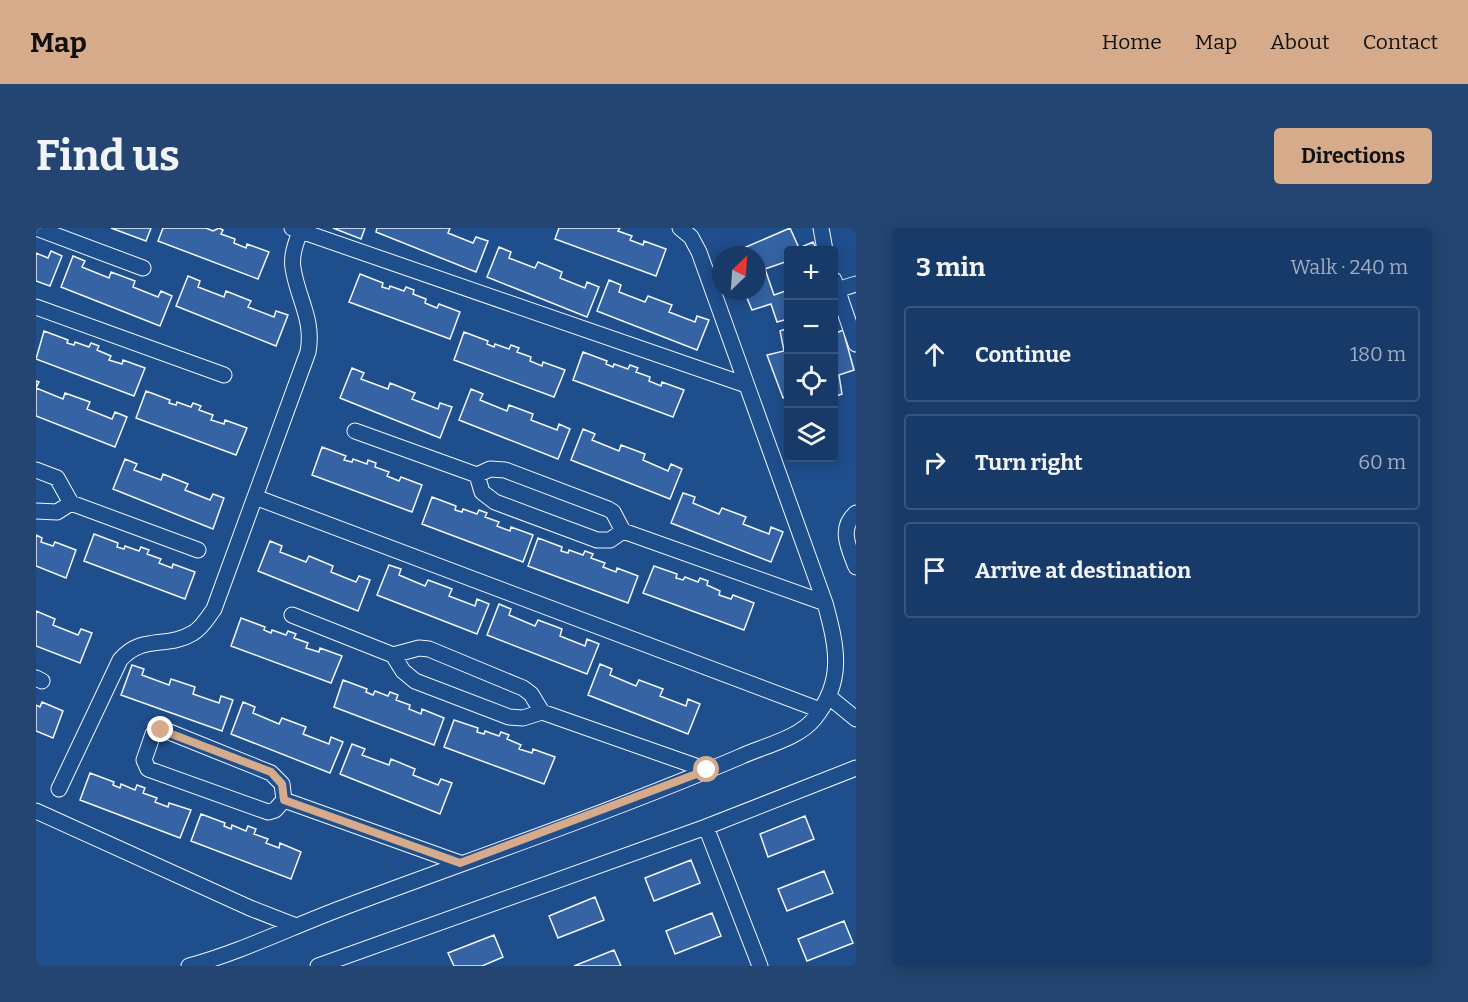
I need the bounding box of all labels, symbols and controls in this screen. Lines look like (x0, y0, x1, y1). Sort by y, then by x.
text: Map (30, 26, 87, 59)
text: Home (1102, 29, 1162, 55)
text: Map (1195, 29, 1237, 55)
text: About (1270, 29, 1330, 55)
text: Contact (1363, 29, 1438, 55)
button: Directions (1274, 128, 1432, 184)
text: Find us (36, 131, 180, 181)
north arrow (712, 246, 766, 300)
map controls (784, 246, 838, 462)
button: + (784, 246, 838, 300)
text: 3 min (916, 252, 985, 283)
text: Walk · 240 m (1290, 255, 1408, 279)
button: − (784, 300, 838, 354)
icon: ahead (918, 338, 951, 371)
text: Continue (975, 341, 1071, 368)
text: 180 m (1350, 342, 1406, 366)
button: locate (784, 354, 838, 408)
button: layers (784, 408, 838, 462)
icon: right (918, 446, 951, 479)
text: Turn right (975, 449, 1083, 476)
text: 60 m (1358, 450, 1406, 474)
icon: arrive (918, 554, 951, 587)
text: Arrive at destination (975, 557, 1191, 584)
route end (147, 716, 173, 742)
route start (693, 756, 719, 782)

